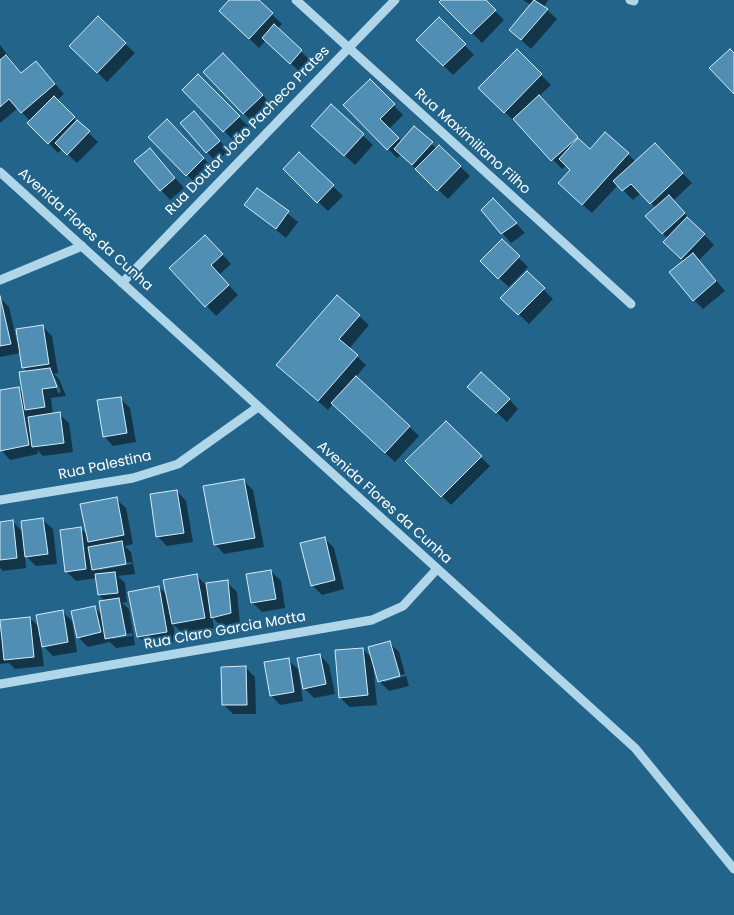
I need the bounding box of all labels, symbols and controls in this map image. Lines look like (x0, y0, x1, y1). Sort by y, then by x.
street label: Rua Doutor João Pacheco Prates (162, 43, 334, 219)
street label: Rua Maximiliano Filho (411, 86, 533, 198)
street label: Avenida Flores da Cunha (14, 165, 156, 295)
street label: Avenida Flores da Cunha (313, 438, 455, 568)
street label: Rua Palestina (57, 448, 153, 484)
street label: Rua Claro Garcia Motta (143, 609, 307, 653)

